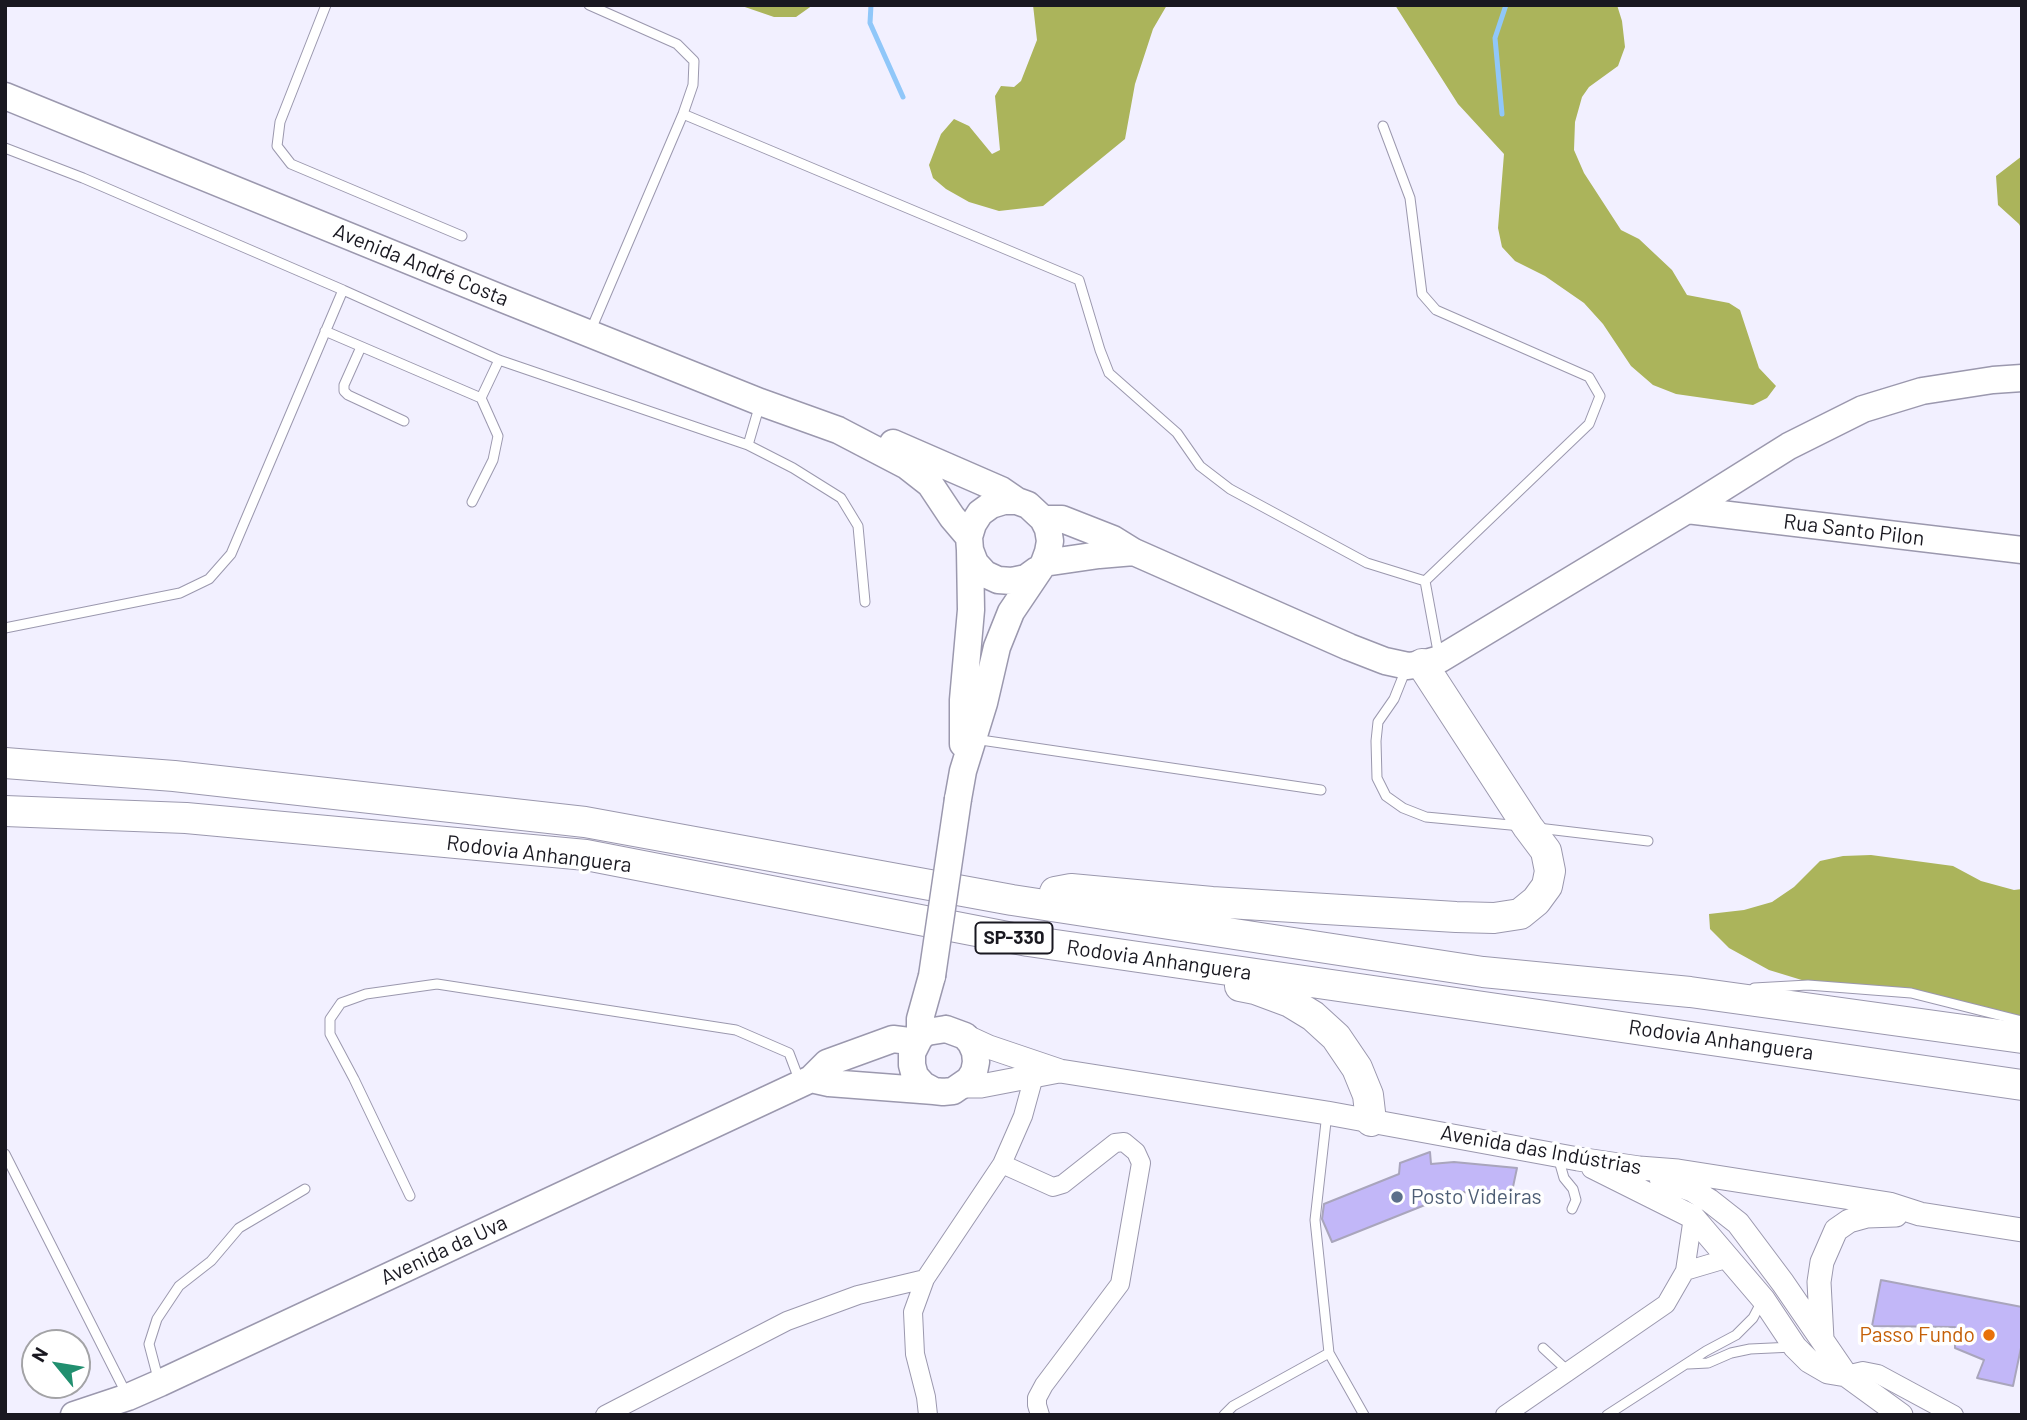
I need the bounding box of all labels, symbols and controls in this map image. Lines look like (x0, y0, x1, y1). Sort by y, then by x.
street label: Avenida André Costa (330, 218, 512, 312)
street label: Rua Santo Pilon (1782, 509, 1926, 551)
street label: Rodovia Anhanguera (445, 830, 633, 878)
road number: SP-330 (976, 922, 1052, 954)
street label: Rodovia Anhanguera (1065, 935, 1253, 985)
street label: Rodovia Anhanguera (1627, 1015, 1815, 1065)
street label: Avenida das Indústrias (1439, 1120, 1643, 1180)
place label: Posto Videiras (1411, 1184, 1542, 1210)
marker: Posto Videiras (1389, 1189, 1405, 1205)
street label: Avenida da Uva (377, 1210, 511, 1290)
place label: Passo Fundo (1859, 1322, 1975, 1348)
marker: Passo Fundo (1981, 1327, 1997, 1343)
north arrow (21, 1329, 91, 1399)
text: N (26, 1343, 52, 1365)

